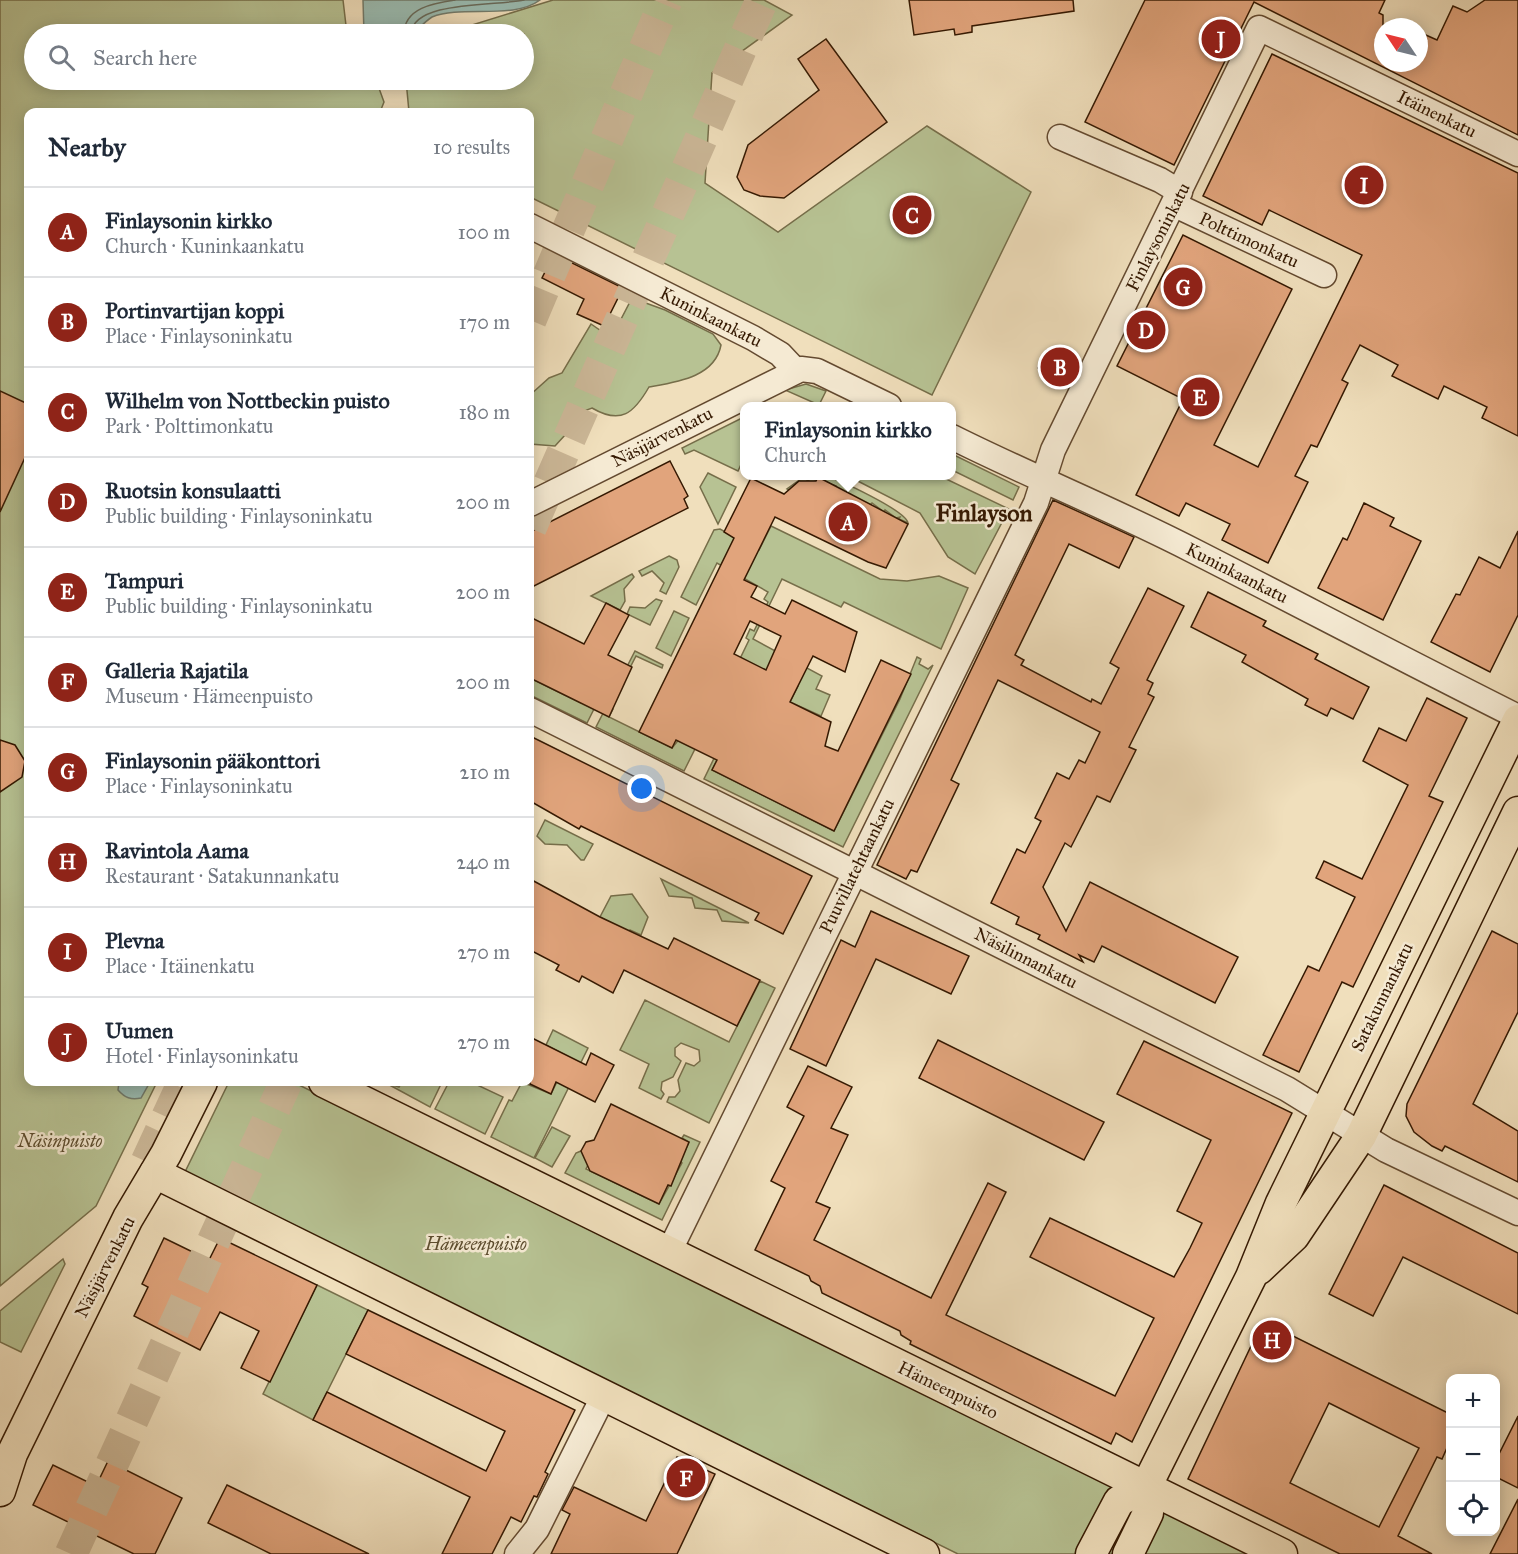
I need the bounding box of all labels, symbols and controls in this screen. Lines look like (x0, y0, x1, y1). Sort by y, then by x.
pin: J (1202, 16, 1240, 62)
north arrow (1374, 18, 1428, 72)
search box (24, 24, 534, 90)
icon: search (45, 41, 78, 74)
text: Search here (93, 44, 197, 71)
street label: Itäinenkatu (1394, 85, 1480, 143)
text: Nearby (48, 131, 126, 163)
text: 10 results (433, 135, 510, 159)
pin: I (1344, 162, 1384, 207)
street label: Finlaysoninkatu (1121, 179, 1195, 295)
pin: C (892, 192, 932, 238)
text: Finlaysonin kirkko (105, 207, 272, 234)
street label: Polttimonkatu (1196, 207, 1303, 273)
text: A (61, 220, 74, 244)
text: 100 m (458, 220, 510, 244)
text: Church · Kuninkaankatu (105, 234, 304, 258)
pin: G (1164, 264, 1202, 310)
street label: Kuninkaankatu (656, 282, 766, 352)
text: Portinvartijan koppi (105, 297, 284, 324)
pin: D (1126, 308, 1166, 352)
text: B (61, 310, 74, 334)
text: 170 m (459, 310, 510, 334)
text: Place · Finlaysoninkatu (105, 324, 293, 348)
pin: B (1040, 344, 1080, 389)
pin: E (1180, 374, 1220, 420)
text: Wilhelm von Nottbeckin puisto (105, 387, 390, 414)
text: C (61, 400, 74, 424)
text: 180 m (459, 400, 510, 424)
street label: Näsijärvenkatu (608, 402, 717, 472)
popup (740, 402, 956, 480)
text: Park · Polttimonkatu (105, 414, 274, 438)
text: Finlaysonin kirkko (764, 416, 932, 443)
text: Church (764, 443, 827, 467)
text: Ruotsin konsulaatti (105, 477, 281, 504)
text: D (60, 490, 75, 514)
text: 200 m (456, 490, 510, 514)
district label: Finlayson (936, 498, 1032, 528)
pin: A (828, 500, 868, 544)
text: Public building · Finlaysoninkatu (105, 504, 373, 528)
street label: Kuninkaankatu (1182, 538, 1292, 608)
text: Tampuri (105, 567, 184, 594)
text: E (60, 580, 75, 604)
text: 200 m (456, 580, 510, 604)
text: Public building · Finlaysoninkatu (105, 594, 373, 618)
text: Galleria Rajatila (105, 657, 248, 684)
text: F (61, 670, 74, 694)
text: 200 m (456, 670, 510, 694)
text: Museum · Hämeenpuisto (105, 684, 313, 708)
text: Finlaysonin pääkonttori (105, 747, 320, 774)
text: G (60, 760, 75, 784)
text: 210 m (460, 760, 510, 784)
text: Place · Finlaysoninkatu (105, 774, 293, 798)
your location (627, 774, 656, 803)
street label: Puuvillatehtaankatu (815, 795, 899, 937)
text: Ravintola Aama (105, 837, 249, 864)
text: H (59, 850, 76, 874)
text: 240 m (456, 850, 510, 874)
text: Restaurant · Satakunnankatu (105, 864, 339, 888)
street label: Näsilinnankatu (971, 923, 1082, 994)
text: Plevna (105, 927, 164, 954)
street label: Satakunnankatu (1346, 939, 1418, 1055)
text: I (63, 940, 72, 964)
text: 270 m (457, 940, 510, 964)
text: Place · Itäinenkatu (105, 954, 255, 978)
text: Uumen (105, 1017, 173, 1044)
text: J (63, 1030, 72, 1054)
text: 270 m (457, 1030, 510, 1054)
text: Hotel · Finlaysoninkatu (105, 1044, 299, 1068)
park label: Näsinpuisto (17, 1130, 102, 1153)
street label: Näsijärvenkatu (70, 1212, 140, 1321)
park label: Hämeenpuisto (424, 1233, 527, 1256)
pin: H (1252, 1318, 1292, 1362)
street label: Hämeenpuisto (894, 1356, 1002, 1424)
map controls (1446, 1374, 1500, 1536)
button: + (1446, 1374, 1500, 1428)
button: − (1446, 1428, 1500, 1482)
pin: F (666, 1456, 706, 1500)
button: locate (1446, 1482, 1500, 1536)

